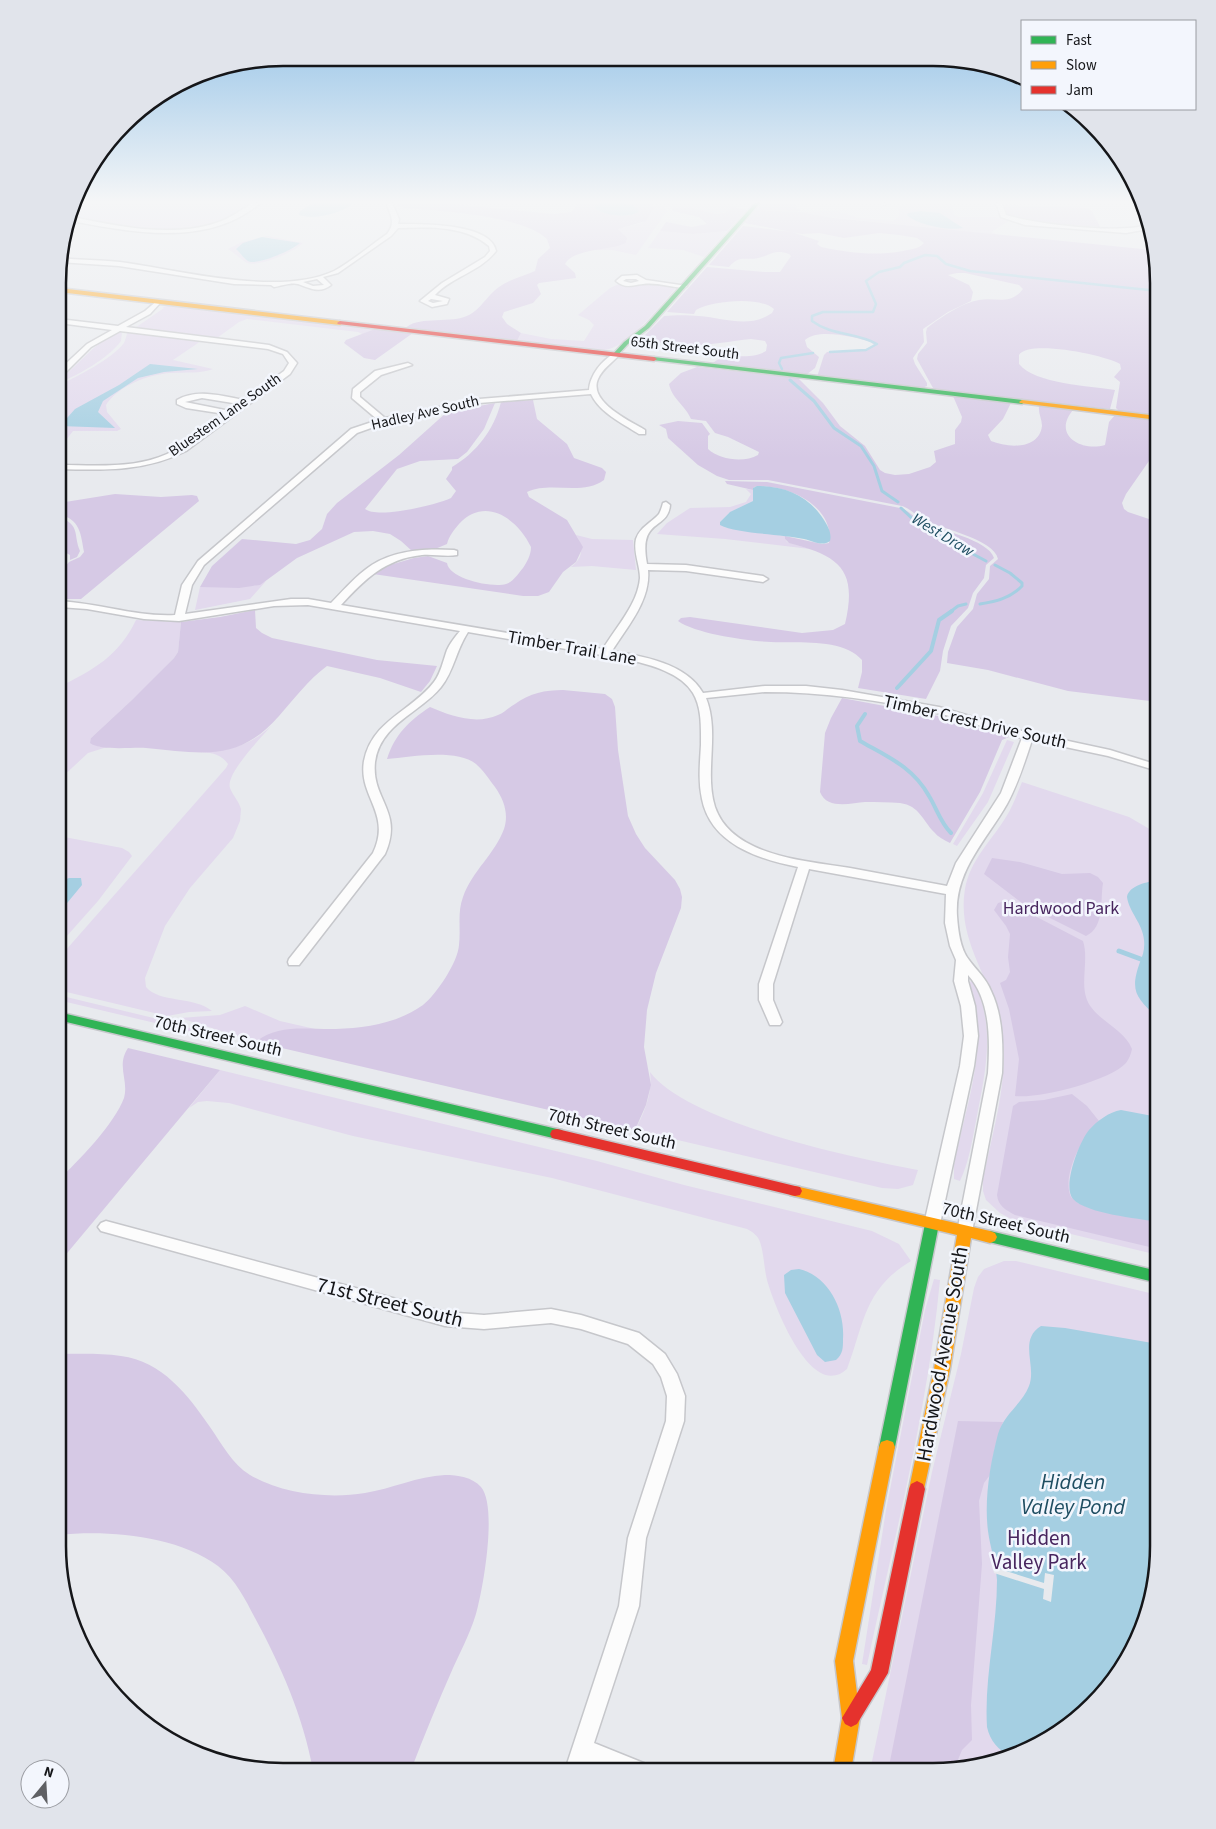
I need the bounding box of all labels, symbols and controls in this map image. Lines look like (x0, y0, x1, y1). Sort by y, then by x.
legend (1021, 20, 1196, 110)
text: Fast (1066, 30, 1092, 51)
text: Slow (1066, 55, 1097, 76)
text: Jam (1066, 80, 1093, 101)
street label: 65th Street South (629, 331, 741, 365)
street label: Bluestem Lane South (165, 368, 285, 462)
street label: Hadley Ave South (369, 390, 481, 436)
water label: West Draw (908, 508, 979, 563)
street label: Timber Trail Lane (505, 624, 639, 672)
street label: Timber Crest Drive South (881, 689, 1069, 755)
park label: Hardwood Park (1003, 896, 1119, 921)
street label: 70th Street South (151, 1009, 285, 1063)
street label: 70th Street South (545, 1102, 679, 1156)
street label: 70th Street South (939, 1196, 1073, 1250)
street label: Hardwood Avenue South (908, 1244, 976, 1464)
street label: 71st Street South (314, 1269, 466, 1335)
water label: Hidden Valley Pond (1021, 1466, 1126, 1523)
park label: Hidden Valley Park (991, 1523, 1087, 1577)
north arrow (20, 1759, 70, 1809)
text: N (41, 1762, 56, 1784)

